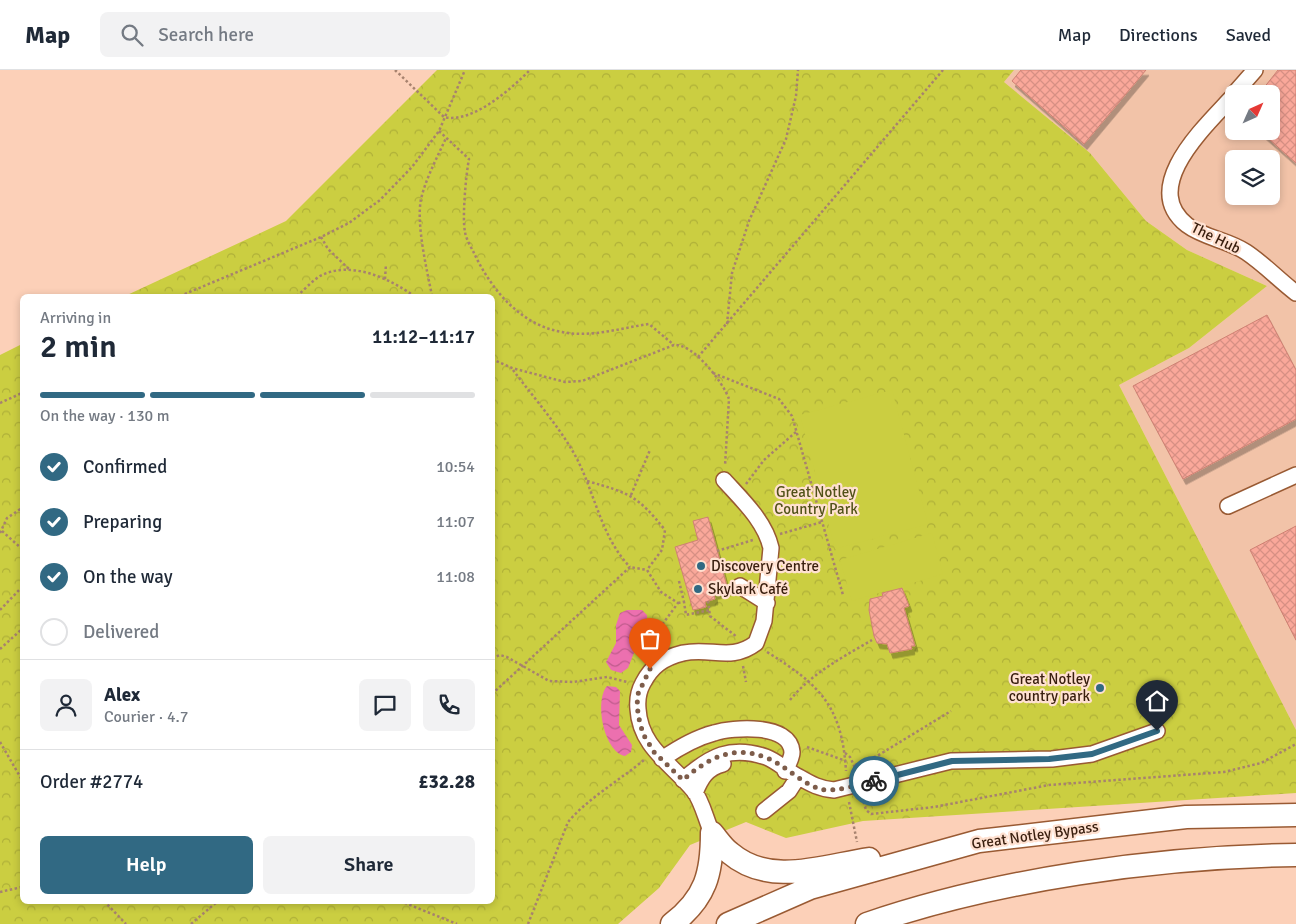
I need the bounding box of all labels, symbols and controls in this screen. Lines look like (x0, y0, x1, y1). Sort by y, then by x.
search box (100, 12, 450, 57)
text: Map (25, 20, 70, 50)
icon: search (118, 21, 146, 49)
text: Search here (158, 23, 254, 47)
text: Map (1058, 24, 1091, 46)
text: Directions (1119, 24, 1198, 46)
text: Saved (1226, 24, 1271, 46)
north arrow (1225, 85, 1280, 140)
map controls (1225, 85, 1280, 205)
button: layers (1225, 150, 1280, 205)
street label: The Hub (1188, 218, 1244, 258)
text: Arriving in (40, 308, 111, 328)
text: 11:12–11:17 (372, 325, 475, 349)
text: 2 min (40, 327, 117, 366)
text: On the way · 130 m (40, 406, 170, 426)
icon: check (40, 453, 68, 481)
text: Confirmed (83, 455, 167, 479)
text: 10:54 (436, 457, 475, 477)
park label: Great Notley Country Park (774, 483, 858, 518)
icon: check (40, 508, 68, 536)
text: Preparing (83, 510, 162, 534)
text: 11:07 (436, 512, 475, 532)
place label: Discovery Centre (711, 557, 819, 575)
marker: Discovery Centre (695, 560, 707, 572)
icon: check (40, 563, 68, 591)
text: On the way (83, 565, 173, 589)
text: 11:08 (436, 567, 475, 587)
place label: Skylark Café (708, 580, 788, 598)
marker: Skylark Café (692, 583, 704, 595)
pin (629, 618, 671, 669)
text: Delivered (83, 620, 159, 644)
icon: bag (636, 625, 664, 653)
place label: Great Notley country park (1009, 670, 1090, 705)
button: person (40, 679, 92, 731)
button: chat (359, 679, 411, 731)
button: phone (423, 679, 475, 731)
pin (1136, 680, 1178, 731)
marker: Great Notley country park (1094, 682, 1106, 694)
text: Alex (104, 683, 140, 707)
icon: home (1143, 687, 1171, 715)
text: Courier · 4.7 (104, 707, 188, 727)
courier (849, 756, 899, 806)
icon: bike (860, 767, 888, 795)
text: Order #2774 (40, 770, 143, 794)
text: £32.28 (418, 770, 475, 794)
street label: Great Notley Bypass (970, 817, 1100, 853)
button: Help (40, 836, 253, 894)
button: Share (263, 836, 475, 894)

